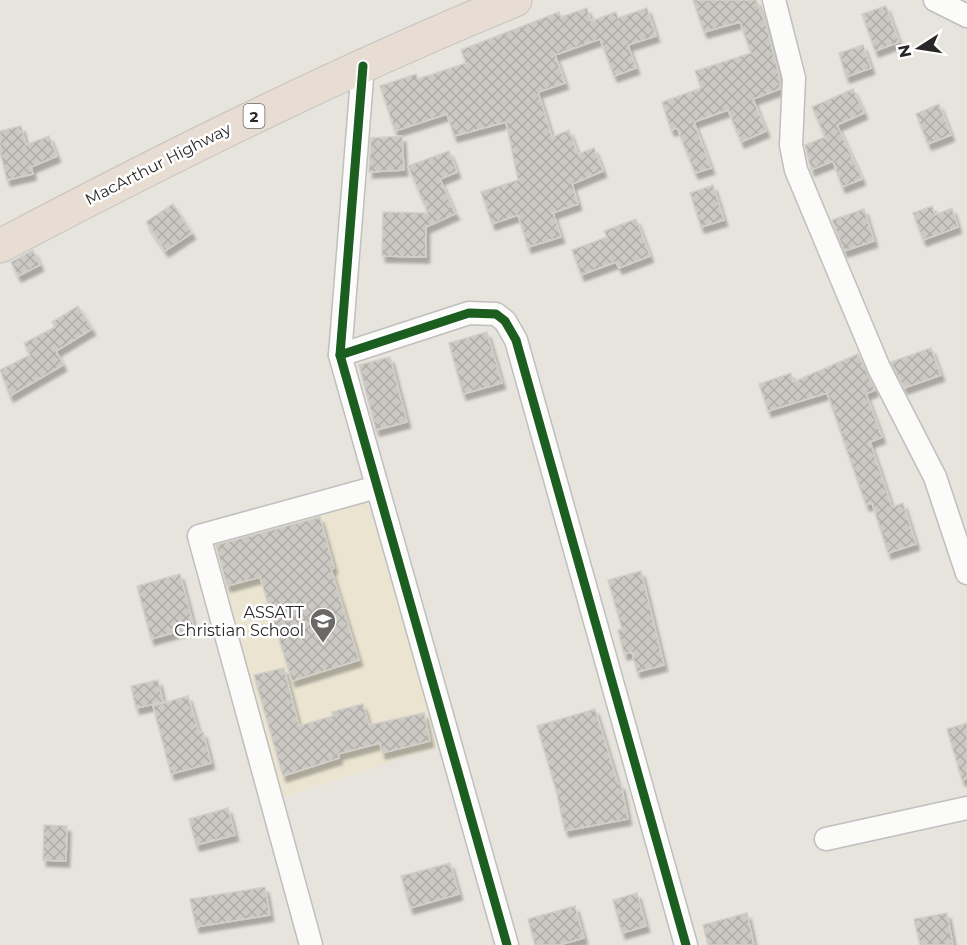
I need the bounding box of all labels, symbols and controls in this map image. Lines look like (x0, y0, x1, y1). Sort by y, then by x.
north arrow (889, 18, 949, 78)
text: N (894, 43, 915, 59)
road number: 2 (244, 104, 264, 128)
street label: MacArthur Highway (82, 119, 234, 209)
place label: ASSATT Christian School (174, 603, 305, 640)
school or university icon: ASSATT Christian School (308, 606, 338, 644)

